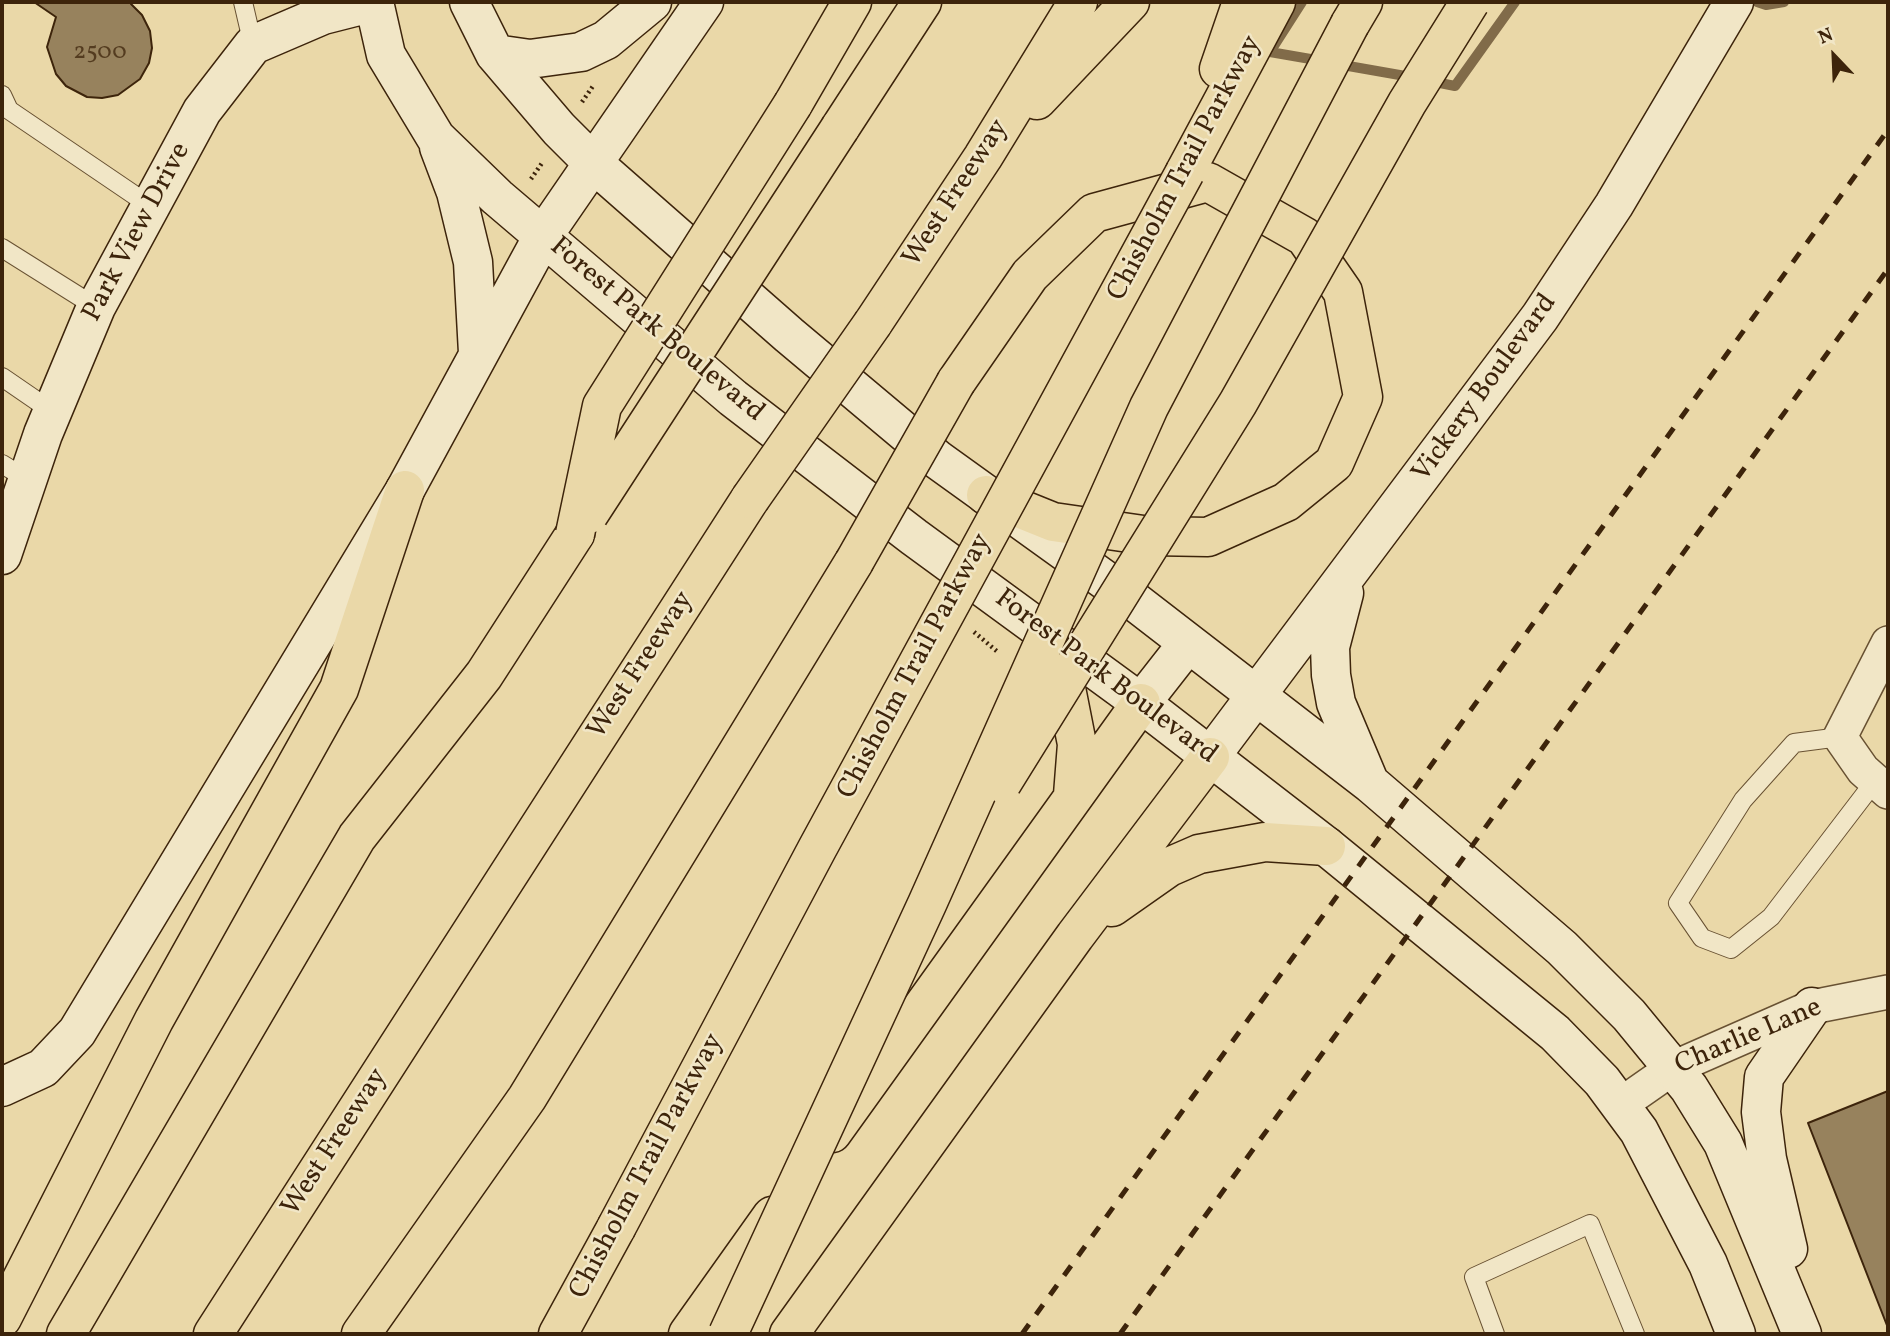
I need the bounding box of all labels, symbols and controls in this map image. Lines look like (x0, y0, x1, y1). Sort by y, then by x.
north arrow (1799, 21, 1869, 91)
text: N (1814, 22, 1837, 51)
street label: Chisholm Trail Parkway (1102, 30, 1270, 308)
house number: 2500 (73, 40, 127, 68)
street label: West Freeway (897, 114, 1017, 274)
street label: Park View Drive (77, 138, 199, 328)
street label: Forest Park Boulevard (542, 231, 770, 431)
street label: Vickery Boulevard (1406, 288, 1566, 490)
street label: Chisholm Trail Parkway (832, 528, 1000, 806)
street label: Forest Park Boulevard (987, 583, 1223, 773)
street label: West Freeway (582, 586, 702, 746)
street label: Charlie Lane (1671, 992, 1827, 1084)
street label: Chisholm Trail Parkway (564, 1028, 732, 1306)
street label: West Freeway (276, 1063, 396, 1223)

